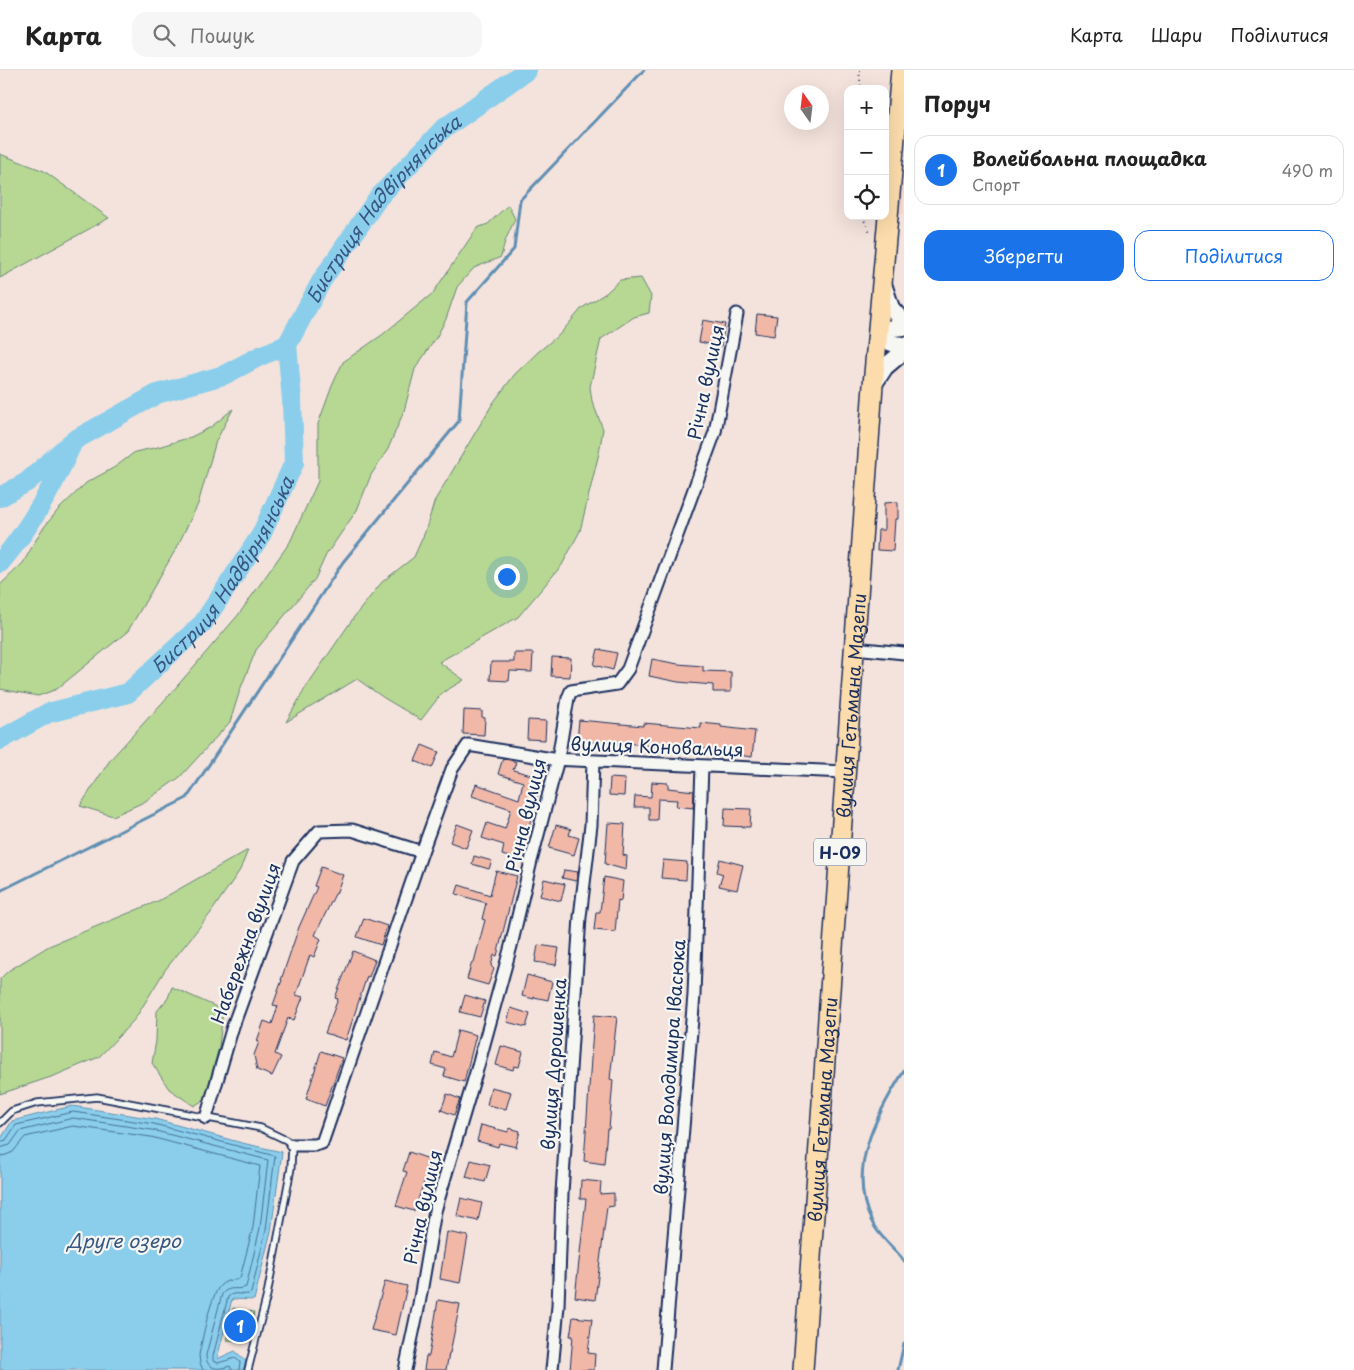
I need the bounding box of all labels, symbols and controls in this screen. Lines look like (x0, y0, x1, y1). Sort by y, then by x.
search box (132, 12, 482, 57)
text: Карта (25, 17, 102, 53)
icon: search (150, 21, 178, 49)
text: Пошук (190, 21, 254, 49)
text: Карта (1070, 21, 1123, 48)
text: Шари (1151, 21, 1203, 48)
text: Поділитися (1231, 21, 1329, 48)
north arrow (784, 85, 829, 130)
map controls (844, 85, 889, 220)
button: + (844, 85, 889, 130)
text: Поруч (924, 87, 991, 119)
water label: Бистриця Надвірнянська (298, 107, 467, 308)
button: − (844, 130, 889, 175)
text: Волейбольна площадка (972, 144, 1207, 172)
text: 1 (937, 158, 945, 182)
text: 490 m (1282, 158, 1333, 182)
text: Спорт (972, 172, 1020, 196)
button: locate (844, 175, 889, 220)
button: Зберегти (924, 230, 1124, 281)
button: Поділитися (1134, 230, 1334, 281)
street label: Річна вулиця (680, 322, 730, 442)
water label: Бистриця Надвірнянська (144, 470, 301, 679)
your location (494, 564, 520, 590)
street label: вулиця Гетьмана Мазепи (829, 592, 872, 819)
street label: вулиця Коновальця (570, 729, 744, 763)
street label: Річна вулиця (498, 755, 552, 875)
road number: Н-09 (814, 839, 866, 866)
street label: Набережна вулиця (203, 859, 287, 1027)
street label: вулиця Володимира Івасюка (647, 938, 691, 1196)
street label: вулиця Дорошенка (534, 976, 573, 1151)
street label: вулиця Гетьмана Мазепи (800, 996, 843, 1223)
street label: Річна вулиця (396, 1147, 448, 1267)
water label: Друге озеро (65, 1226, 182, 1254)
pin: 1 (224, 1307, 256, 1345)

